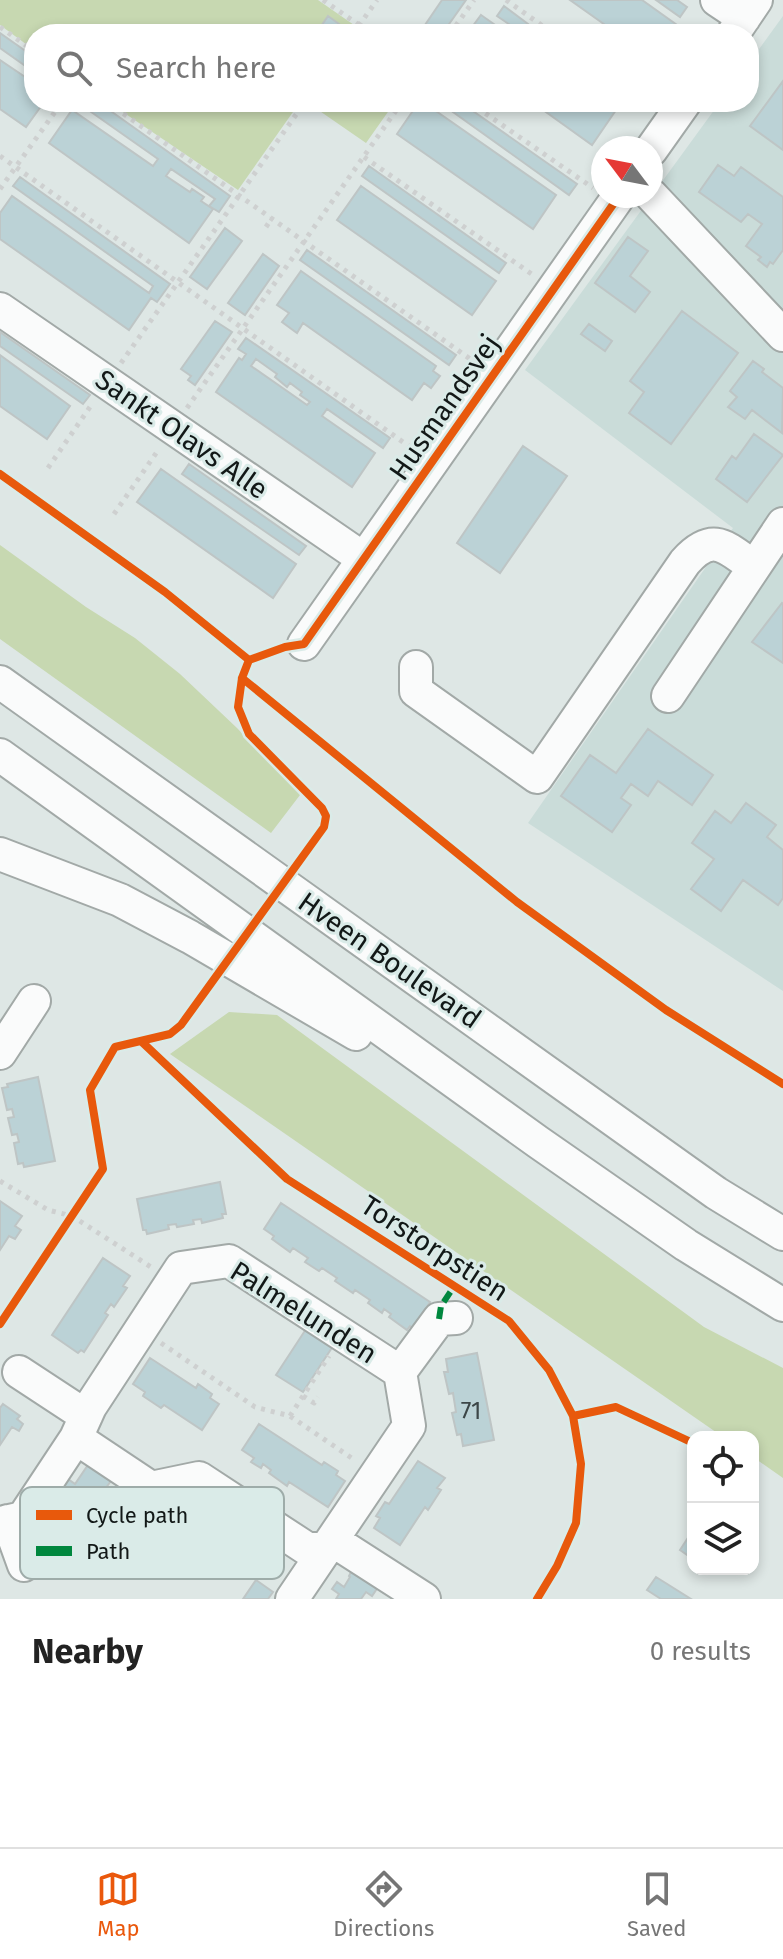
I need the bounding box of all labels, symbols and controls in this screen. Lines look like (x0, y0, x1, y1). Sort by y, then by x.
search box (24, 24, 759, 112)
icon: search (52, 46, 96, 90)
text: Search here (116, 50, 276, 86)
north arrow (591, 136, 663, 208)
street label: Husmandsvej (382, 328, 507, 486)
street label: Sankt Olavs Alle (89, 363, 274, 506)
street label: Hveen Boulevard (292, 885, 487, 1036)
street label: Torstorpstien (355, 1189, 515, 1308)
street label: Palmelunden (224, 1254, 383, 1371)
house number: 71 (461, 1397, 481, 1425)
map controls (687, 1431, 759, 1575)
button: locate (687, 1431, 759, 1503)
legend (20, 1487, 284, 1579)
text: Cycle path (86, 1502, 188, 1529)
button: layers (687, 1503, 759, 1575)
text: Path (86, 1538, 130, 1565)
text: Nearby (32, 1631, 143, 1672)
text: 0 results (650, 1636, 751, 1667)
tab: Map (96, 1867, 140, 1942)
tab: Directions (333, 1867, 434, 1942)
tab: Saved (627, 1867, 687, 1942)

